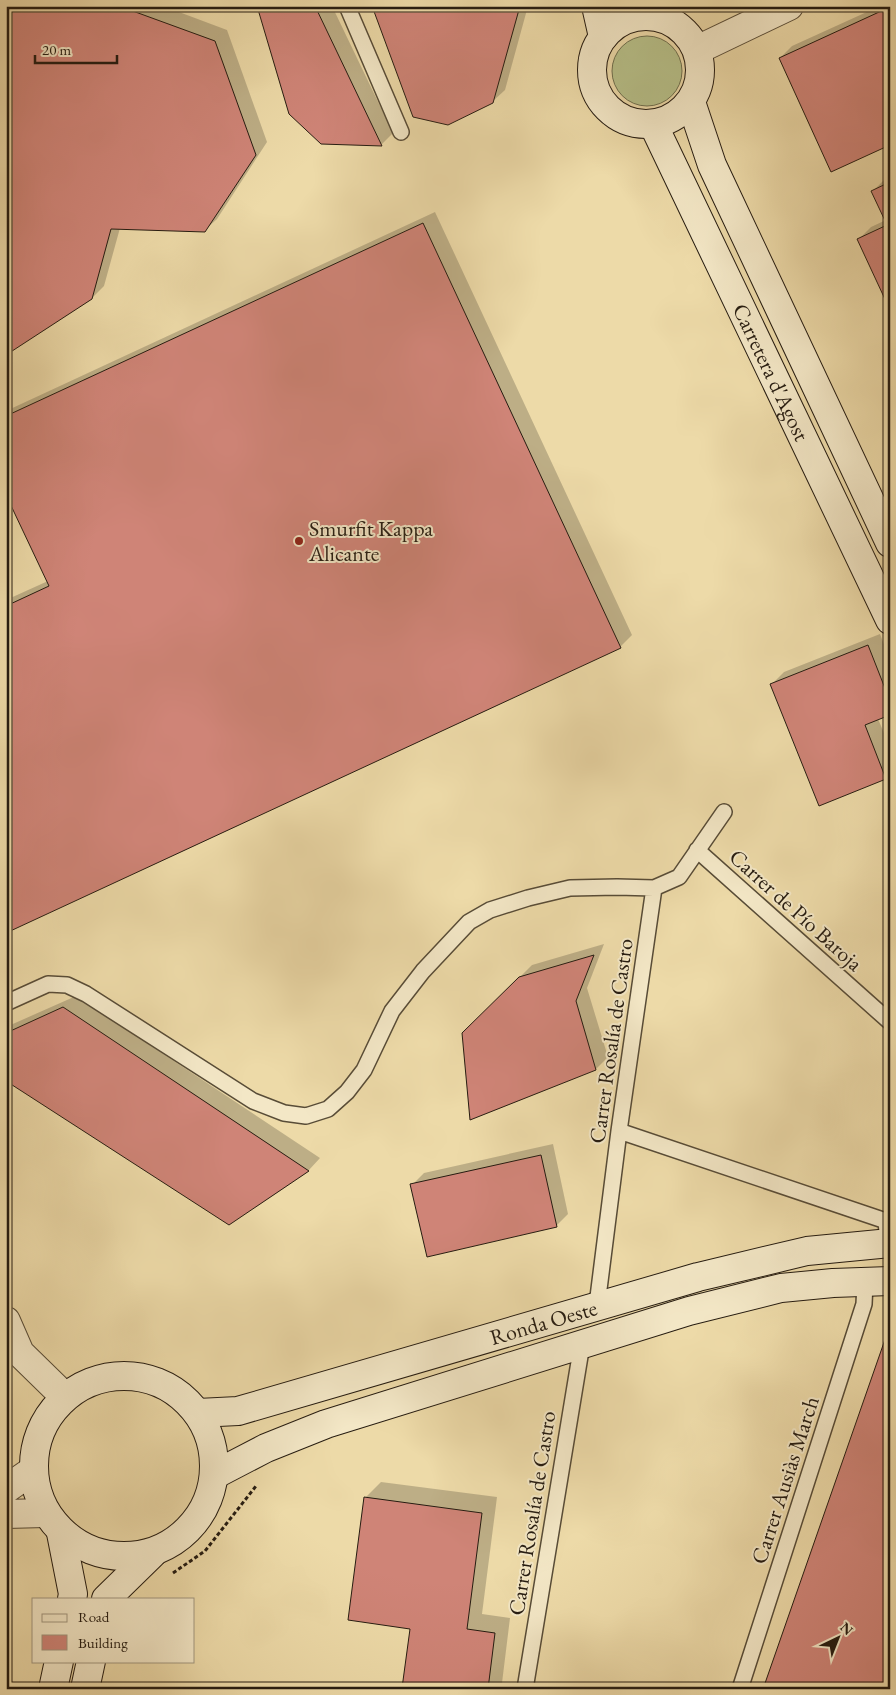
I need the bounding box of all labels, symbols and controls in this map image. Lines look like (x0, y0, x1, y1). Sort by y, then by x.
scale bar (35, 32, 118, 64)
text: 20 m (42, 40, 71, 59)
street label: Carretera d'Agost (726, 299, 817, 446)
place label: Smurfit Kappa Alicante (308, 514, 433, 568)
marker: Smurfit Kappa Alicante (293, 535, 305, 547)
street label: Carrer de Pío Baroja (723, 842, 869, 978)
street label: Carrer Rosalía de Castro (582, 937, 640, 1145)
street label: Ronda Oeste (486, 1293, 601, 1351)
street label: Carrer Ausiàs March (744, 1392, 826, 1568)
street label: Carrer Rosalía de Castro (502, 1409, 562, 1617)
legend (32, 1598, 195, 1662)
text: Road (78, 1607, 110, 1626)
north arrow (814, 1612, 864, 1662)
text: N (837, 1618, 858, 1639)
text: Building (78, 1633, 128, 1652)

